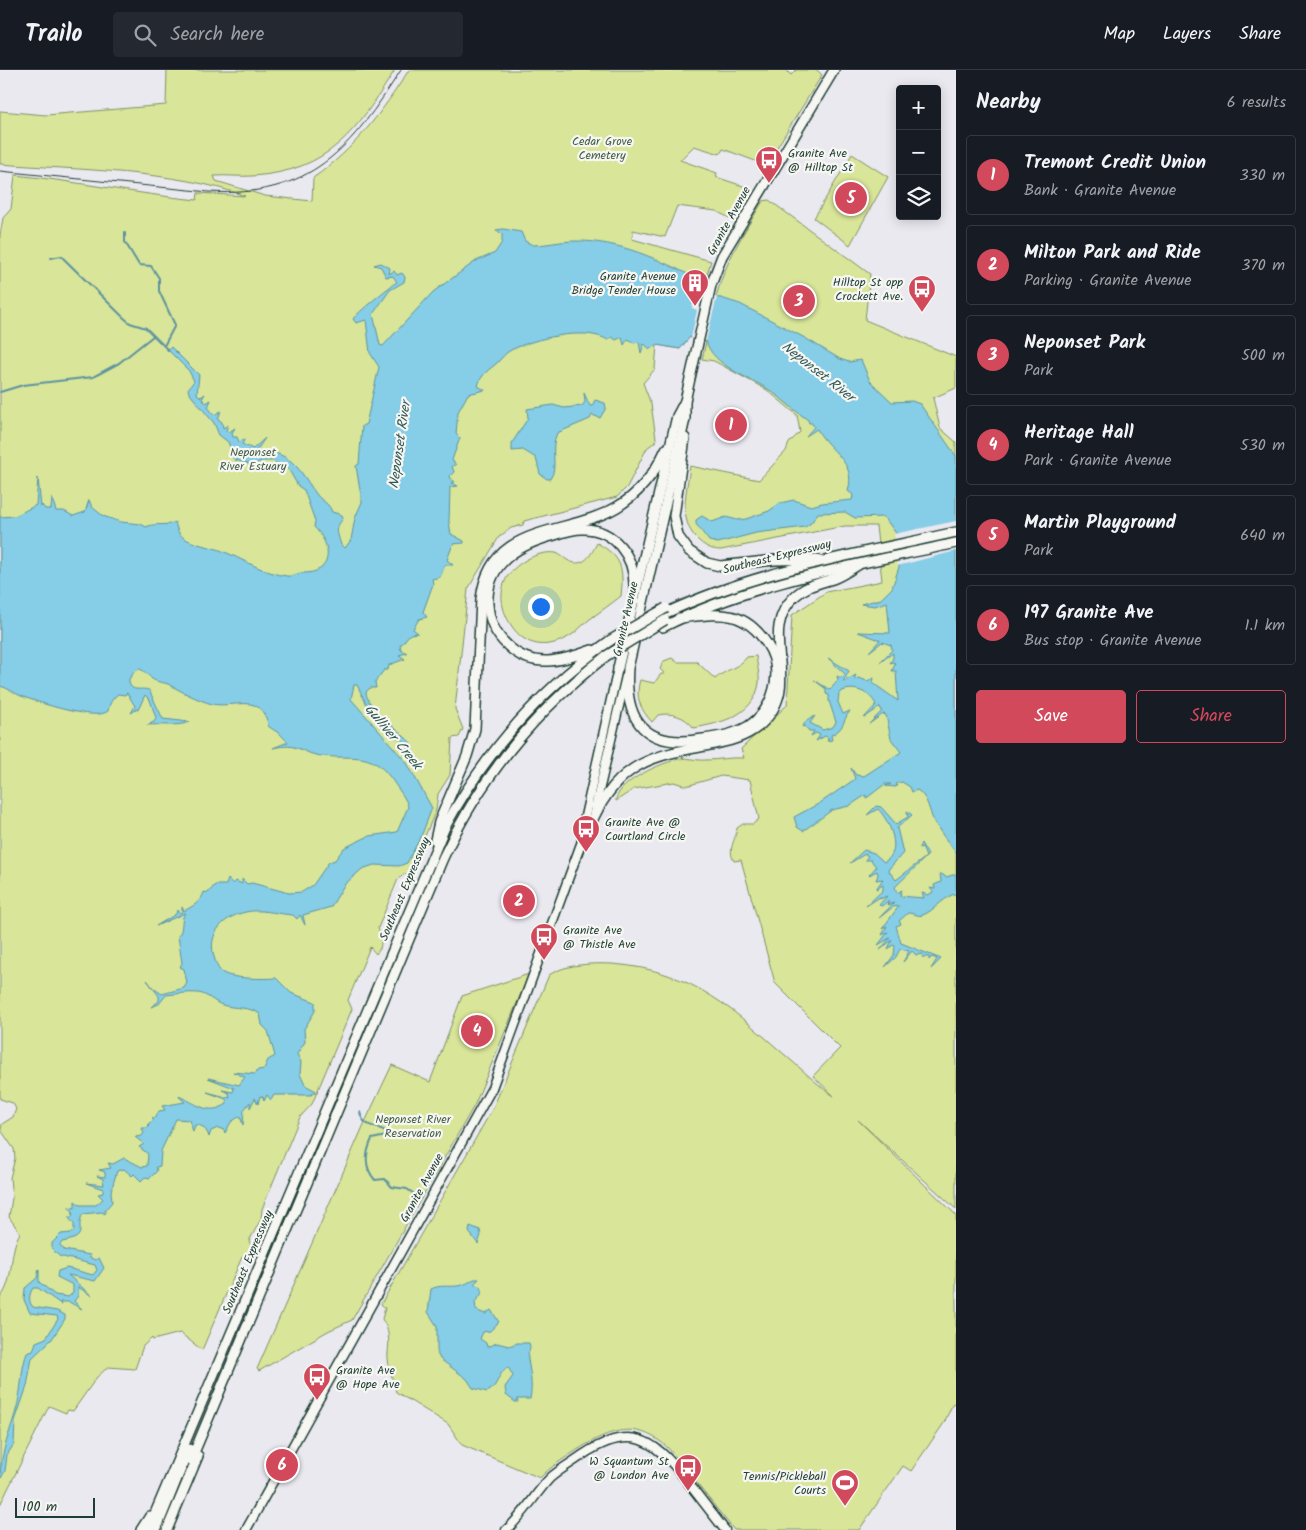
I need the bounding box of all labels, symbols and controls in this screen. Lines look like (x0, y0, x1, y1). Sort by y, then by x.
search box (113, 12, 463, 57)
text: Trailo (25, 15, 83, 54)
text: Search here (171, 20, 264, 50)
text: Map (1104, 20, 1135, 49)
text: Layers (1163, 20, 1211, 49)
text: Share (1239, 20, 1281, 49)
icon: search (131, 21, 159, 49)
map controls (896, 85, 941, 220)
button: + (896, 85, 941, 130)
text: Nearby (976, 86, 1041, 119)
text: 6 results (1227, 90, 1286, 115)
button: − (896, 130, 941, 175)
park label: Cedar Grove Cemetery (572, 132, 633, 165)
place label: Granite Ave @ Hilltop St (788, 144, 853, 177)
bus stop icon: Granite Ave @ Hilltop St (754, 145, 784, 184)
text: Tremont Credit Union (1024, 148, 1206, 178)
text: 1 (991, 163, 995, 188)
text: 330 m (1240, 163, 1285, 188)
button: layers (896, 175, 941, 220)
text: Bank · Granite Avenue (1024, 178, 1176, 203)
pin: 5 (835, 179, 867, 217)
street label: Granite Avenue (702, 182, 756, 259)
text: Milton Park and Ride (1024, 238, 1201, 268)
text: 2 (988, 253, 998, 278)
text: 370 m (1241, 253, 1285, 278)
place label: Granite Avenue Bridge Tender House (571, 267, 677, 300)
building icon: Granite Avenue Bridge Tender House (680, 268, 710, 307)
text: Parking · Granite Avenue (1024, 268, 1191, 293)
place label: Hilltop St opp Crockett Ave. (833, 273, 903, 306)
bus stop icon: Hilltop St opp Crockett Ave. (907, 274, 937, 313)
pin: 3 (783, 282, 815, 320)
text: Neponset Park (1024, 328, 1145, 358)
water label: Neponset River (777, 336, 862, 410)
text: 3 (989, 343, 997, 368)
text: 500 m (1241, 343, 1285, 368)
text: Park (1024, 358, 1053, 383)
water label: Neponset River (383, 397, 417, 490)
pin: 1 (715, 406, 747, 444)
text: Heritage Hall (1024, 418, 1134, 448)
text: 4 (989, 433, 997, 458)
text: 530 m (1240, 433, 1285, 458)
park label: Neponset River Estuary (220, 443, 287, 476)
text: Park · Granite Avenue (1024, 448, 1171, 473)
text: Martin Playground (1024, 508, 1176, 538)
text: 5 (989, 523, 997, 548)
text: 640 m (1240, 523, 1285, 548)
street label: Southeast Expressway (721, 534, 834, 580)
text: Park (1024, 538, 1053, 563)
street label: Granite Avenue (608, 579, 644, 658)
your location (528, 594, 554, 620)
text: 197 Granite Ave (1024, 598, 1153, 628)
text: 6 (989, 613, 997, 638)
text: 1.1 km (1245, 613, 1285, 638)
text: Bus stop · Granite Avenue (1024, 628, 1201, 653)
button: Save (976, 690, 1126, 743)
button: Share (1136, 690, 1286, 743)
water label: Gulliver Creek (359, 699, 429, 777)
place label: Granite Ave @ Courtland Circle (605, 813, 686, 846)
bus stop icon: Granite Ave @ Courtland Circle (571, 814, 601, 853)
street label: Southeast Expressway (375, 834, 436, 944)
pin: 2 (503, 882, 535, 920)
place label: Granite Ave @ Thistle Ave (563, 921, 636, 954)
bus stop icon: Granite Ave @ Thistle Ave (529, 922, 559, 961)
pin: 4 (461, 1012, 493, 1050)
park label: Neponset River Reservation (375, 1110, 452, 1143)
street label: Granite Avenue (395, 1149, 449, 1226)
street label: Southeast Expressway (218, 1207, 279, 1317)
place label: Granite Ave @ Hope Ave (336, 1361, 400, 1394)
bus stop icon: Granite Ave @ Hope Ave (302, 1362, 332, 1401)
pin: 6 (266, 1446, 298, 1484)
place label: W Squantum St @ London Ave (589, 1452, 670, 1485)
bus stop icon: W Squantum St @ London Ave (673, 1453, 703, 1492)
place label: Tennis/Pickleball Courts (743, 1467, 826, 1500)
sports icon: Tennis/Pickleball Courts (830, 1468, 860, 1507)
scale bar (15, 1495, 95, 1518)
text: 100 m (22, 1496, 57, 1518)

